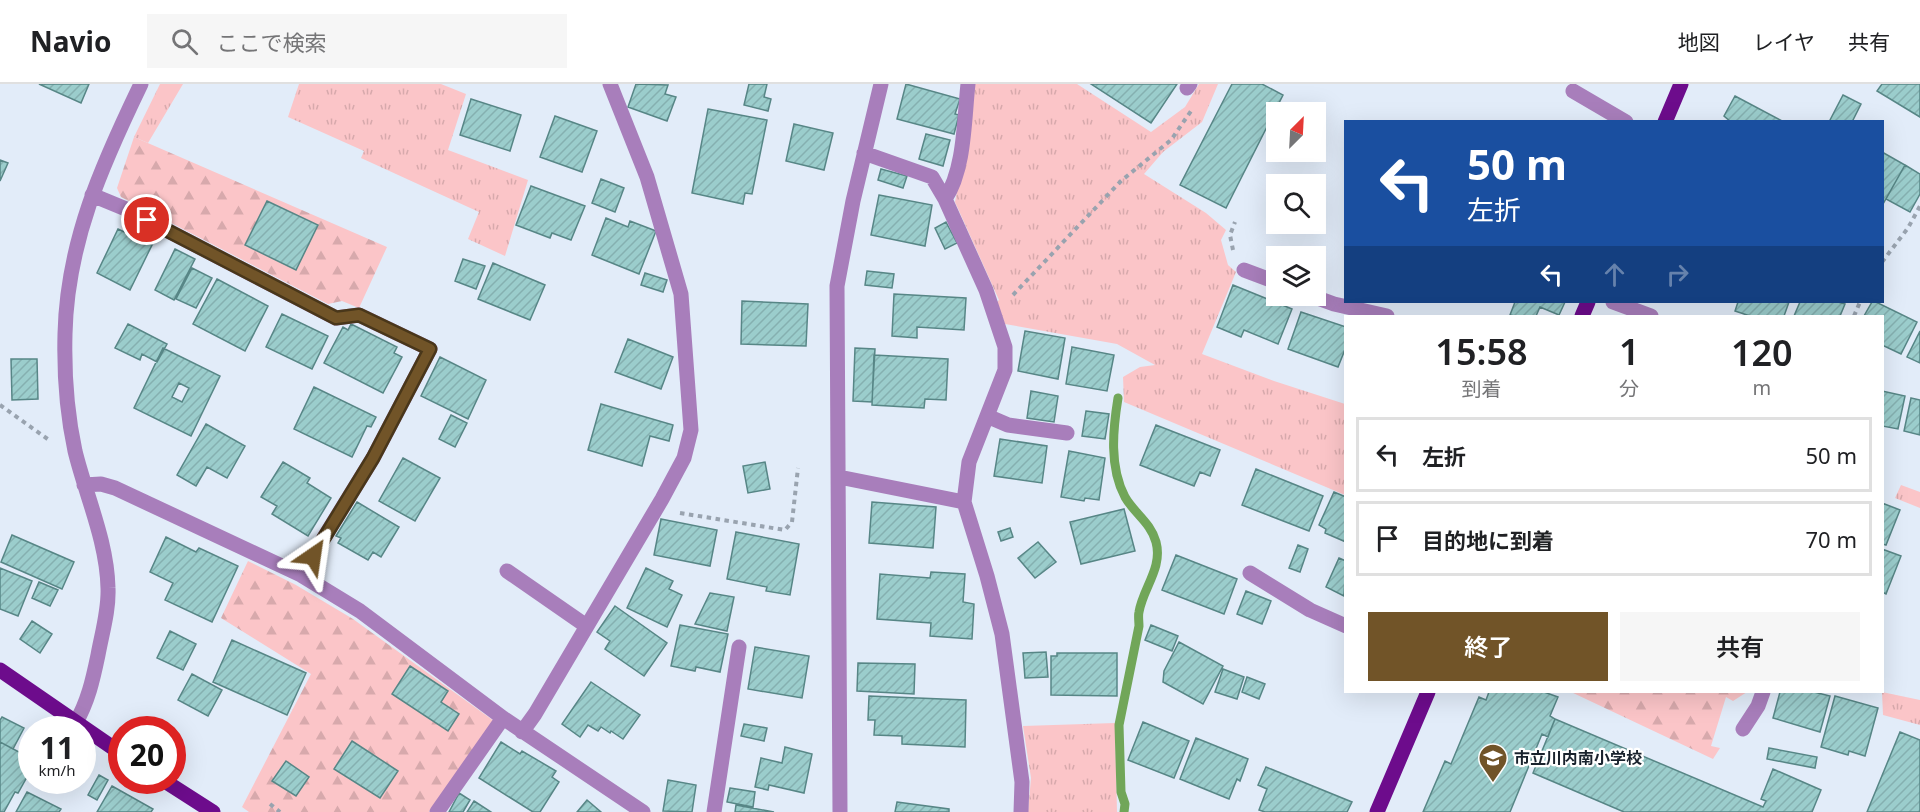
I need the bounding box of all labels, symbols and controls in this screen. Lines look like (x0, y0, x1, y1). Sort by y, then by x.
search box (147, 14, 567, 68)
text: Navio (30, 22, 111, 60)
icon: search (168, 25, 201, 58)
text: ここで検索 (216, 27, 326, 57)
text: 地図 (1678, 28, 1720, 56)
text: レイヤ (1753, 28, 1815, 56)
text: 共有 (1848, 28, 1890, 56)
north arrow (1266, 102, 1326, 162)
map controls (1266, 102, 1326, 306)
text: 50 m (1467, 135, 1567, 192)
icon: left (1368, 144, 1446, 222)
button: search (1266, 174, 1326, 234)
text: 左折 (1467, 191, 1521, 228)
pin (121, 194, 172, 245)
icon: arrive (130, 203, 163, 236)
button: layers (1266, 246, 1326, 306)
icon: left (1535, 258, 1568, 291)
icon: ahead (1598, 258, 1631, 291)
icon: right (1661, 258, 1694, 291)
text: 15:58 (1435, 327, 1528, 376)
text: 1 (1619, 327, 1640, 376)
text: 120 (1731, 328, 1793, 377)
text: m (1752, 374, 1771, 401)
text: 到着 (1461, 375, 1501, 402)
text: 分 (1619, 375, 1639, 402)
icon: left (1371, 438, 1404, 471)
text: 50 m (1806, 440, 1857, 470)
text: 左折 (1422, 441, 1466, 471)
icon: arrive (1371, 522, 1404, 555)
position arrow (281, 524, 345, 588)
text: 70 m (1806, 524, 1857, 554)
text: 目的地に到着 (1422, 525, 1554, 555)
button: 終了 (1368, 612, 1608, 681)
button: 共有 (1620, 612, 1860, 681)
speed limit sign: 20 (108, 716, 186, 794)
text: 11 (40, 727, 74, 768)
school or university icon: 市立川内南小学校 (1477, 742, 1509, 784)
place label: 市立川内南小学校 (1514, 747, 1642, 769)
text: km/h (39, 760, 75, 780)

